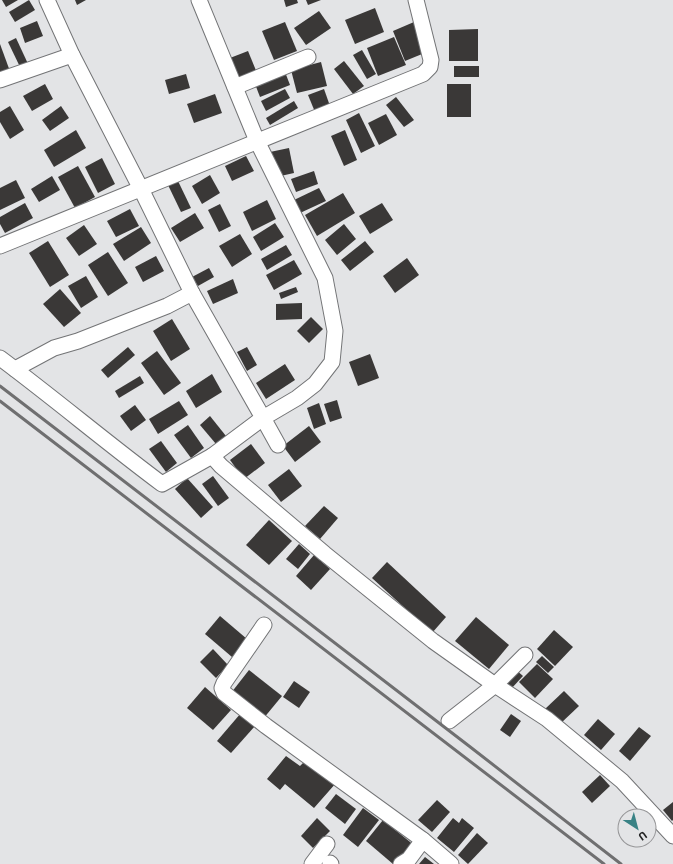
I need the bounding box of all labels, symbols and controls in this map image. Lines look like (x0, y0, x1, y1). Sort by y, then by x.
north arrow (617, 808, 657, 848)
text: U (636, 828, 650, 844)

